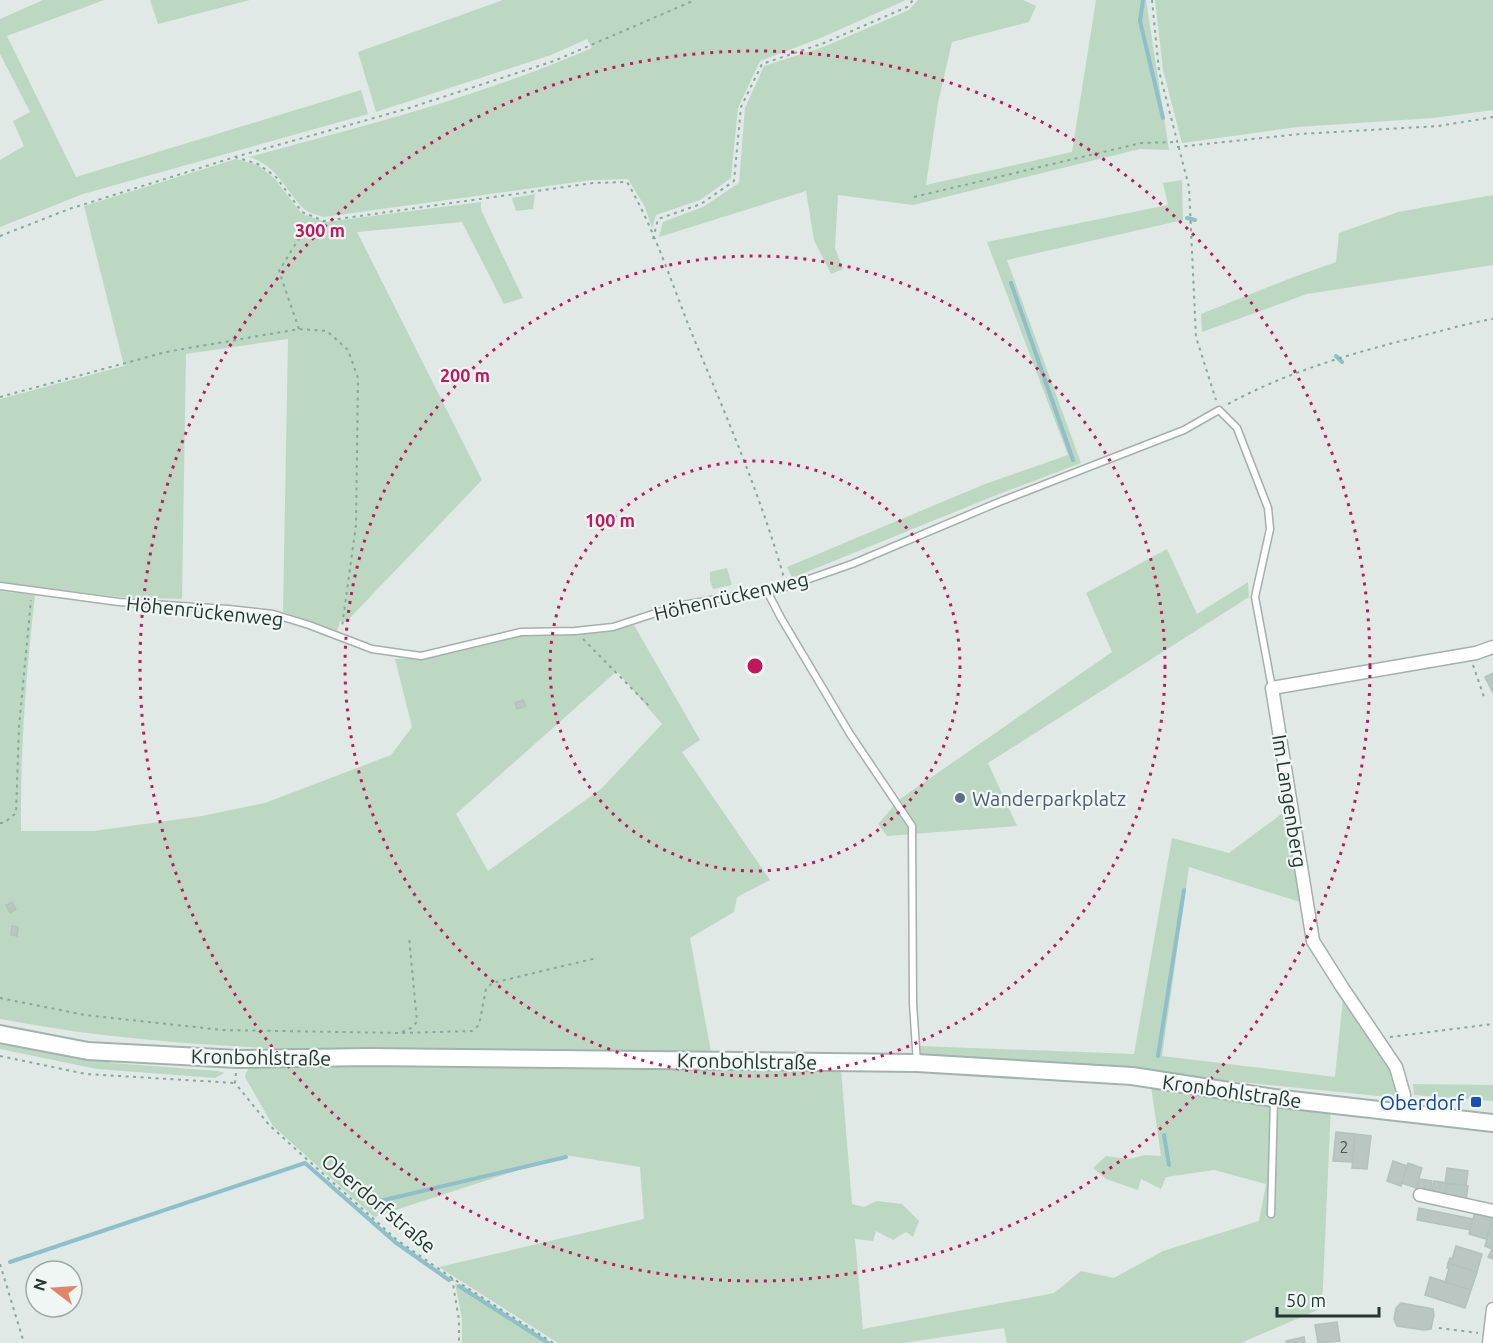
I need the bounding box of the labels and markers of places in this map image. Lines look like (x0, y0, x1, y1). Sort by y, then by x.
centre of rings (745, 656, 765, 676)
place label: Wanderparkplatz (972, 787, 1126, 810)
marker: Wanderparkplatz (953, 791, 967, 805)
place label: Oberdorf (1380, 1091, 1464, 1114)
marker: Oberdorf (1469, 1095, 1483, 1109)

